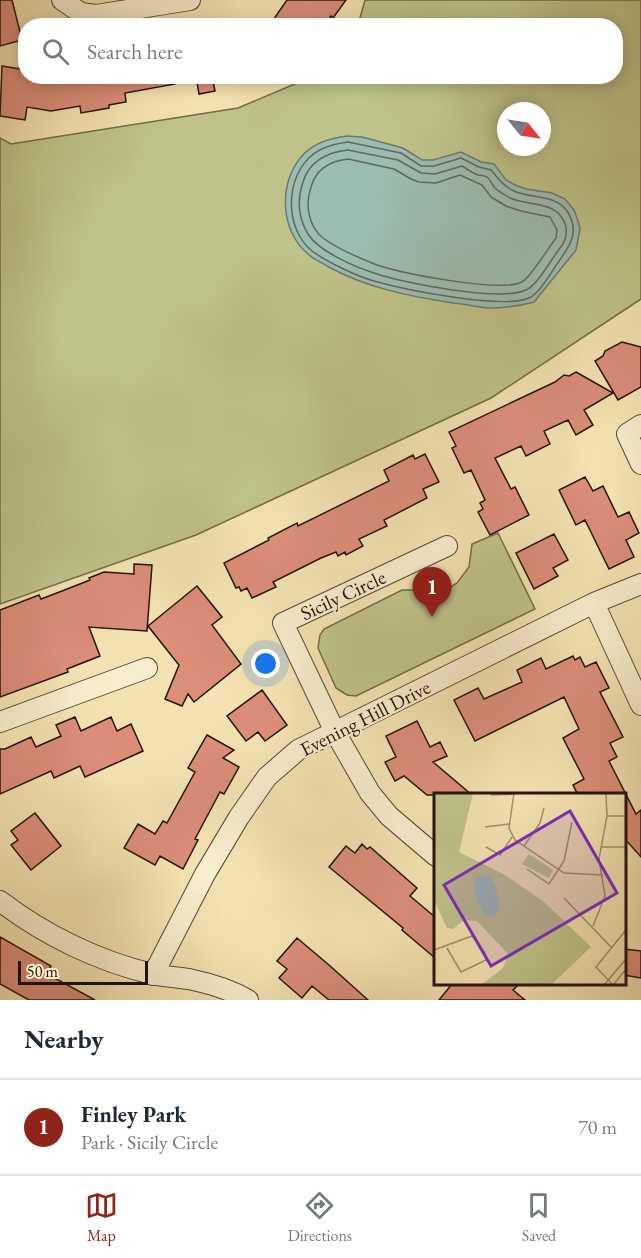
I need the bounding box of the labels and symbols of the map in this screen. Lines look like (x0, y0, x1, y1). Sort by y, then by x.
north arrow (497, 102, 551, 156)
street label: Sicily Circle (296, 564, 390, 626)
pin: 1 (412, 568, 452, 617)
your location (251, 649, 280, 678)
street label: Evening Hill Drive (295, 674, 435, 762)
inset map (434, 793, 626, 985)
scale bar (18, 958, 148, 986)

